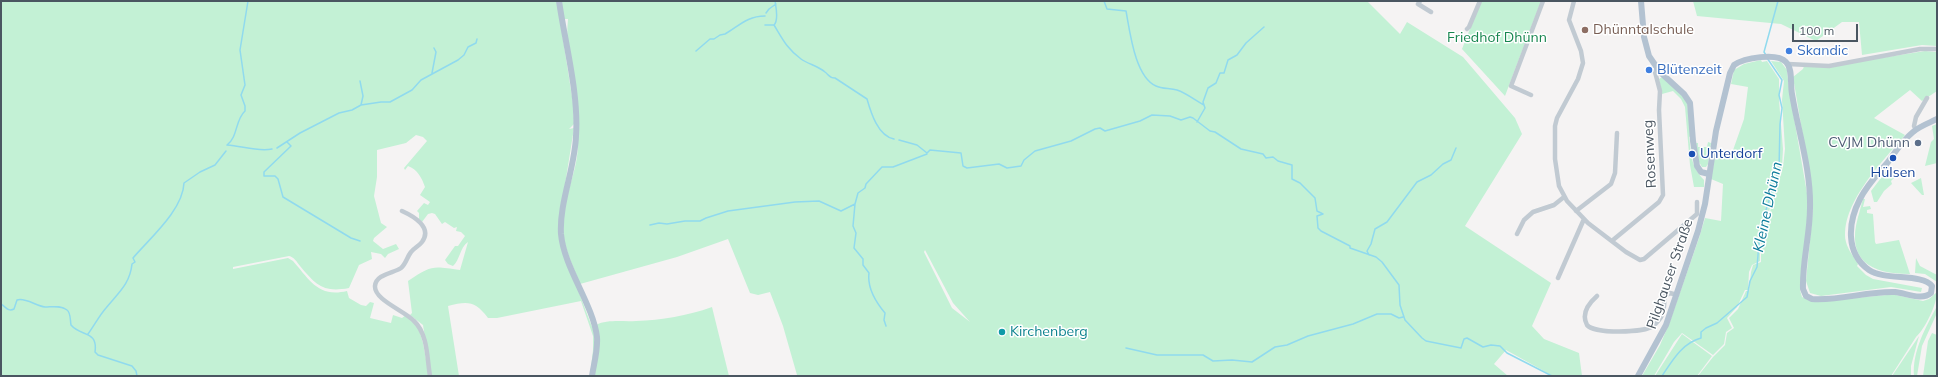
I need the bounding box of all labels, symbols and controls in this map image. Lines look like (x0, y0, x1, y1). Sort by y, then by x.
scale bar (1794, 16, 1860, 42)
place label: Dhünntalschule (1593, 22, 1694, 38)
text: 100 m (1799, 23, 1834, 38)
marker: Dhünntalschule (1580, 25, 1590, 35)
park label: Friedhof Dhünn (1447, 30, 1547, 46)
place label: Skandic (1797, 43, 1848, 59)
marker: Skandic (1784, 46, 1794, 56)
place label: Blütenzeit (1657, 62, 1722, 78)
marker: Blütenzeit (1644, 65, 1654, 75)
street label: Rosenweg (1640, 119, 1660, 189)
place label: CVJM Dhünn (1828, 135, 1910, 151)
marker: CVJM Dhünn (1913, 138, 1923, 148)
place label: Unterdorf (1700, 146, 1762, 162)
marker: Unterdorf (1687, 149, 1697, 159)
marker: Hülsen (1888, 153, 1898, 163)
water label: Kleine Dhünn (1750, 160, 1786, 254)
place label: Hülsen (1871, 165, 1915, 181)
street label: Pilghauser Straße (1643, 217, 1697, 331)
place label: Kirchenberg (1010, 324, 1088, 340)
marker: Kirchenberg (997, 327, 1007, 337)

